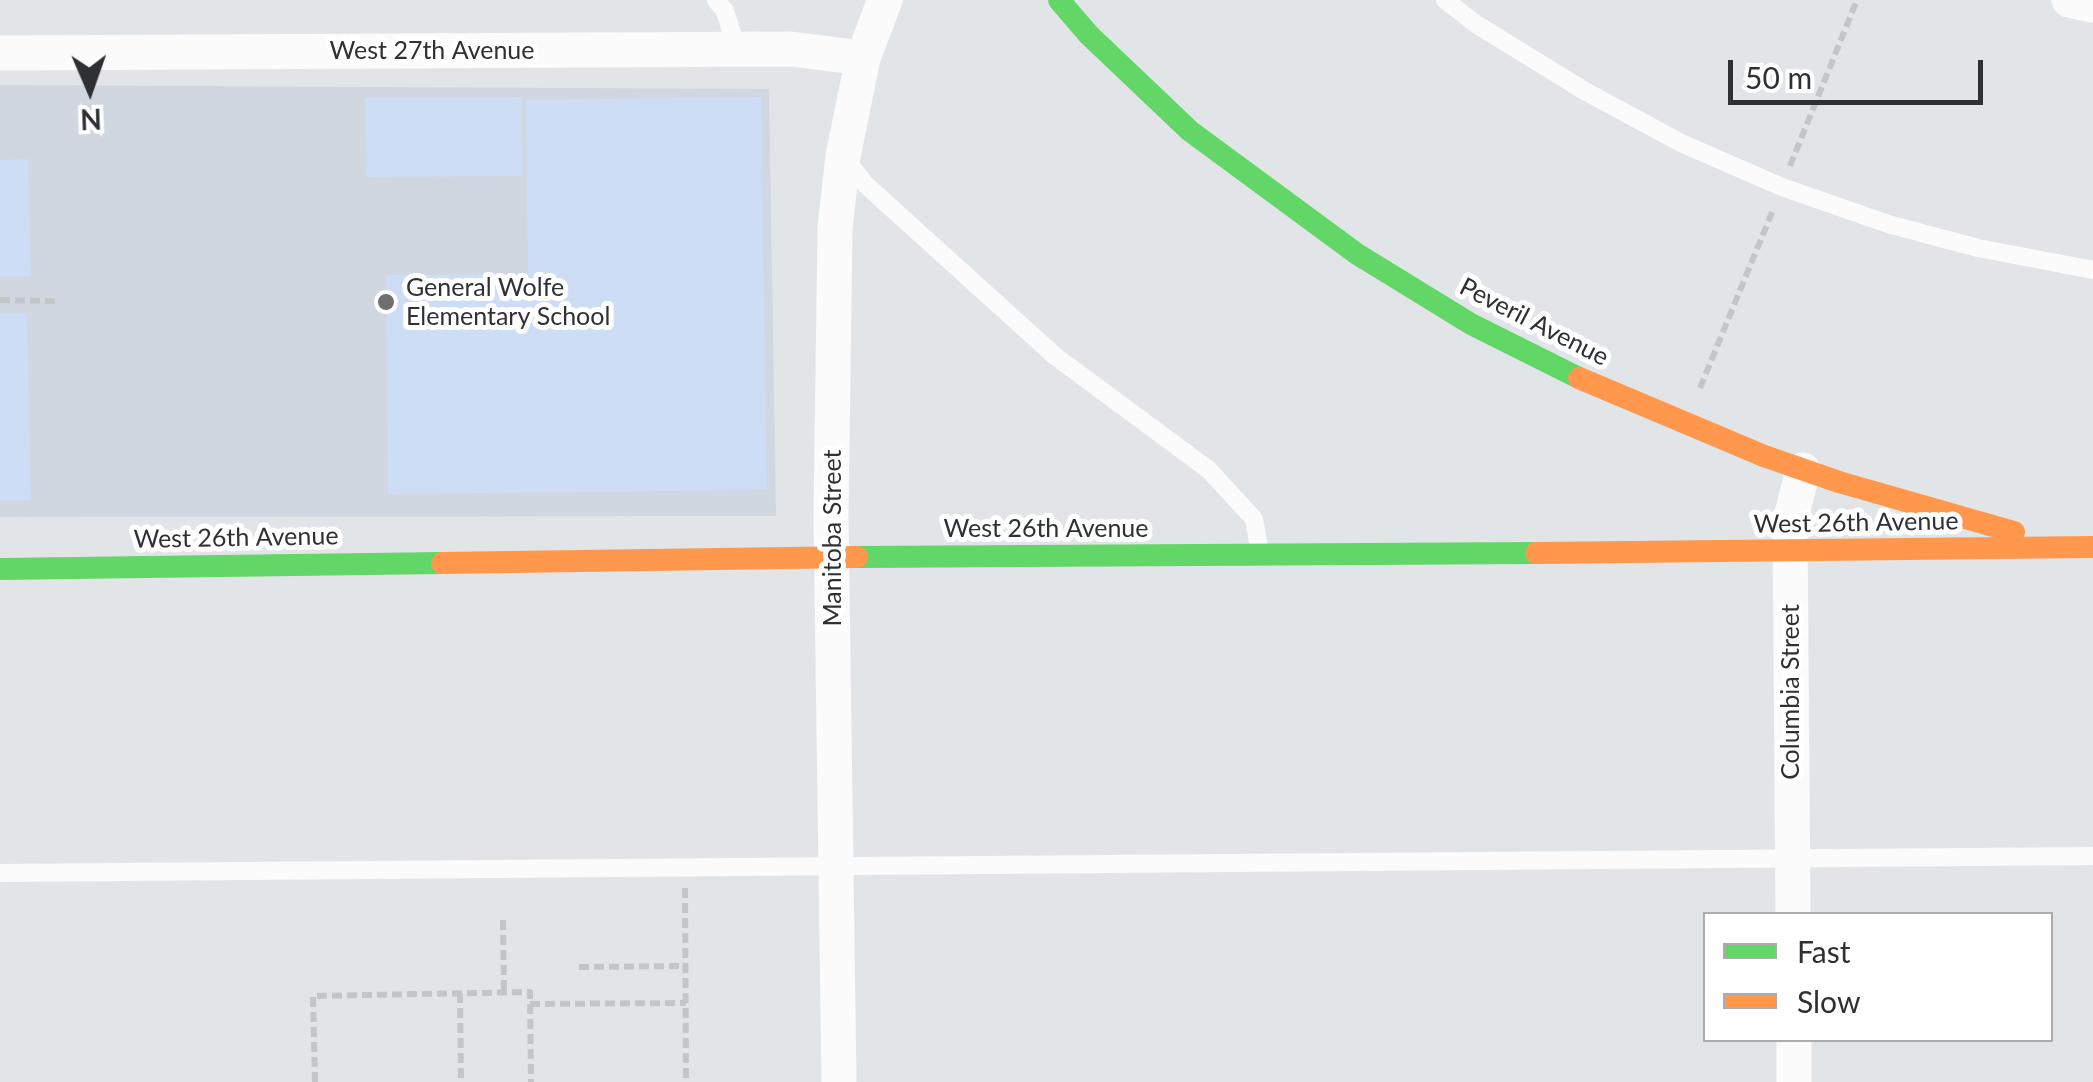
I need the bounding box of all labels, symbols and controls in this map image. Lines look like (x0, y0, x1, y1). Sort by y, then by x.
street label: West 27th Avenue (330, 36, 534, 66)
north arrow (40, 40, 140, 140)
scale bar (1733, 40, 1988, 102)
text: 50 m (1745, 59, 1812, 95)
text: N (80, 103, 102, 137)
street label: Peveril Avenue (1454, 272, 1614, 372)
place label: General Wolfe Elementary School (406, 273, 610, 332)
marker: General Wolfe Elementary School (375, 291, 397, 313)
street label: Manitoba Street (818, 450, 848, 626)
street label: West 26th Avenue (1753, 506, 1959, 540)
street label: West 26th Avenue (944, 514, 1148, 544)
street label: West 26th Avenue (133, 521, 339, 555)
street label: Columbia Street (1776, 604, 1806, 780)
legend (1703, 912, 2053, 1042)
text: Fast (1797, 933, 1851, 969)
text: Slow (1797, 983, 1860, 1019)

